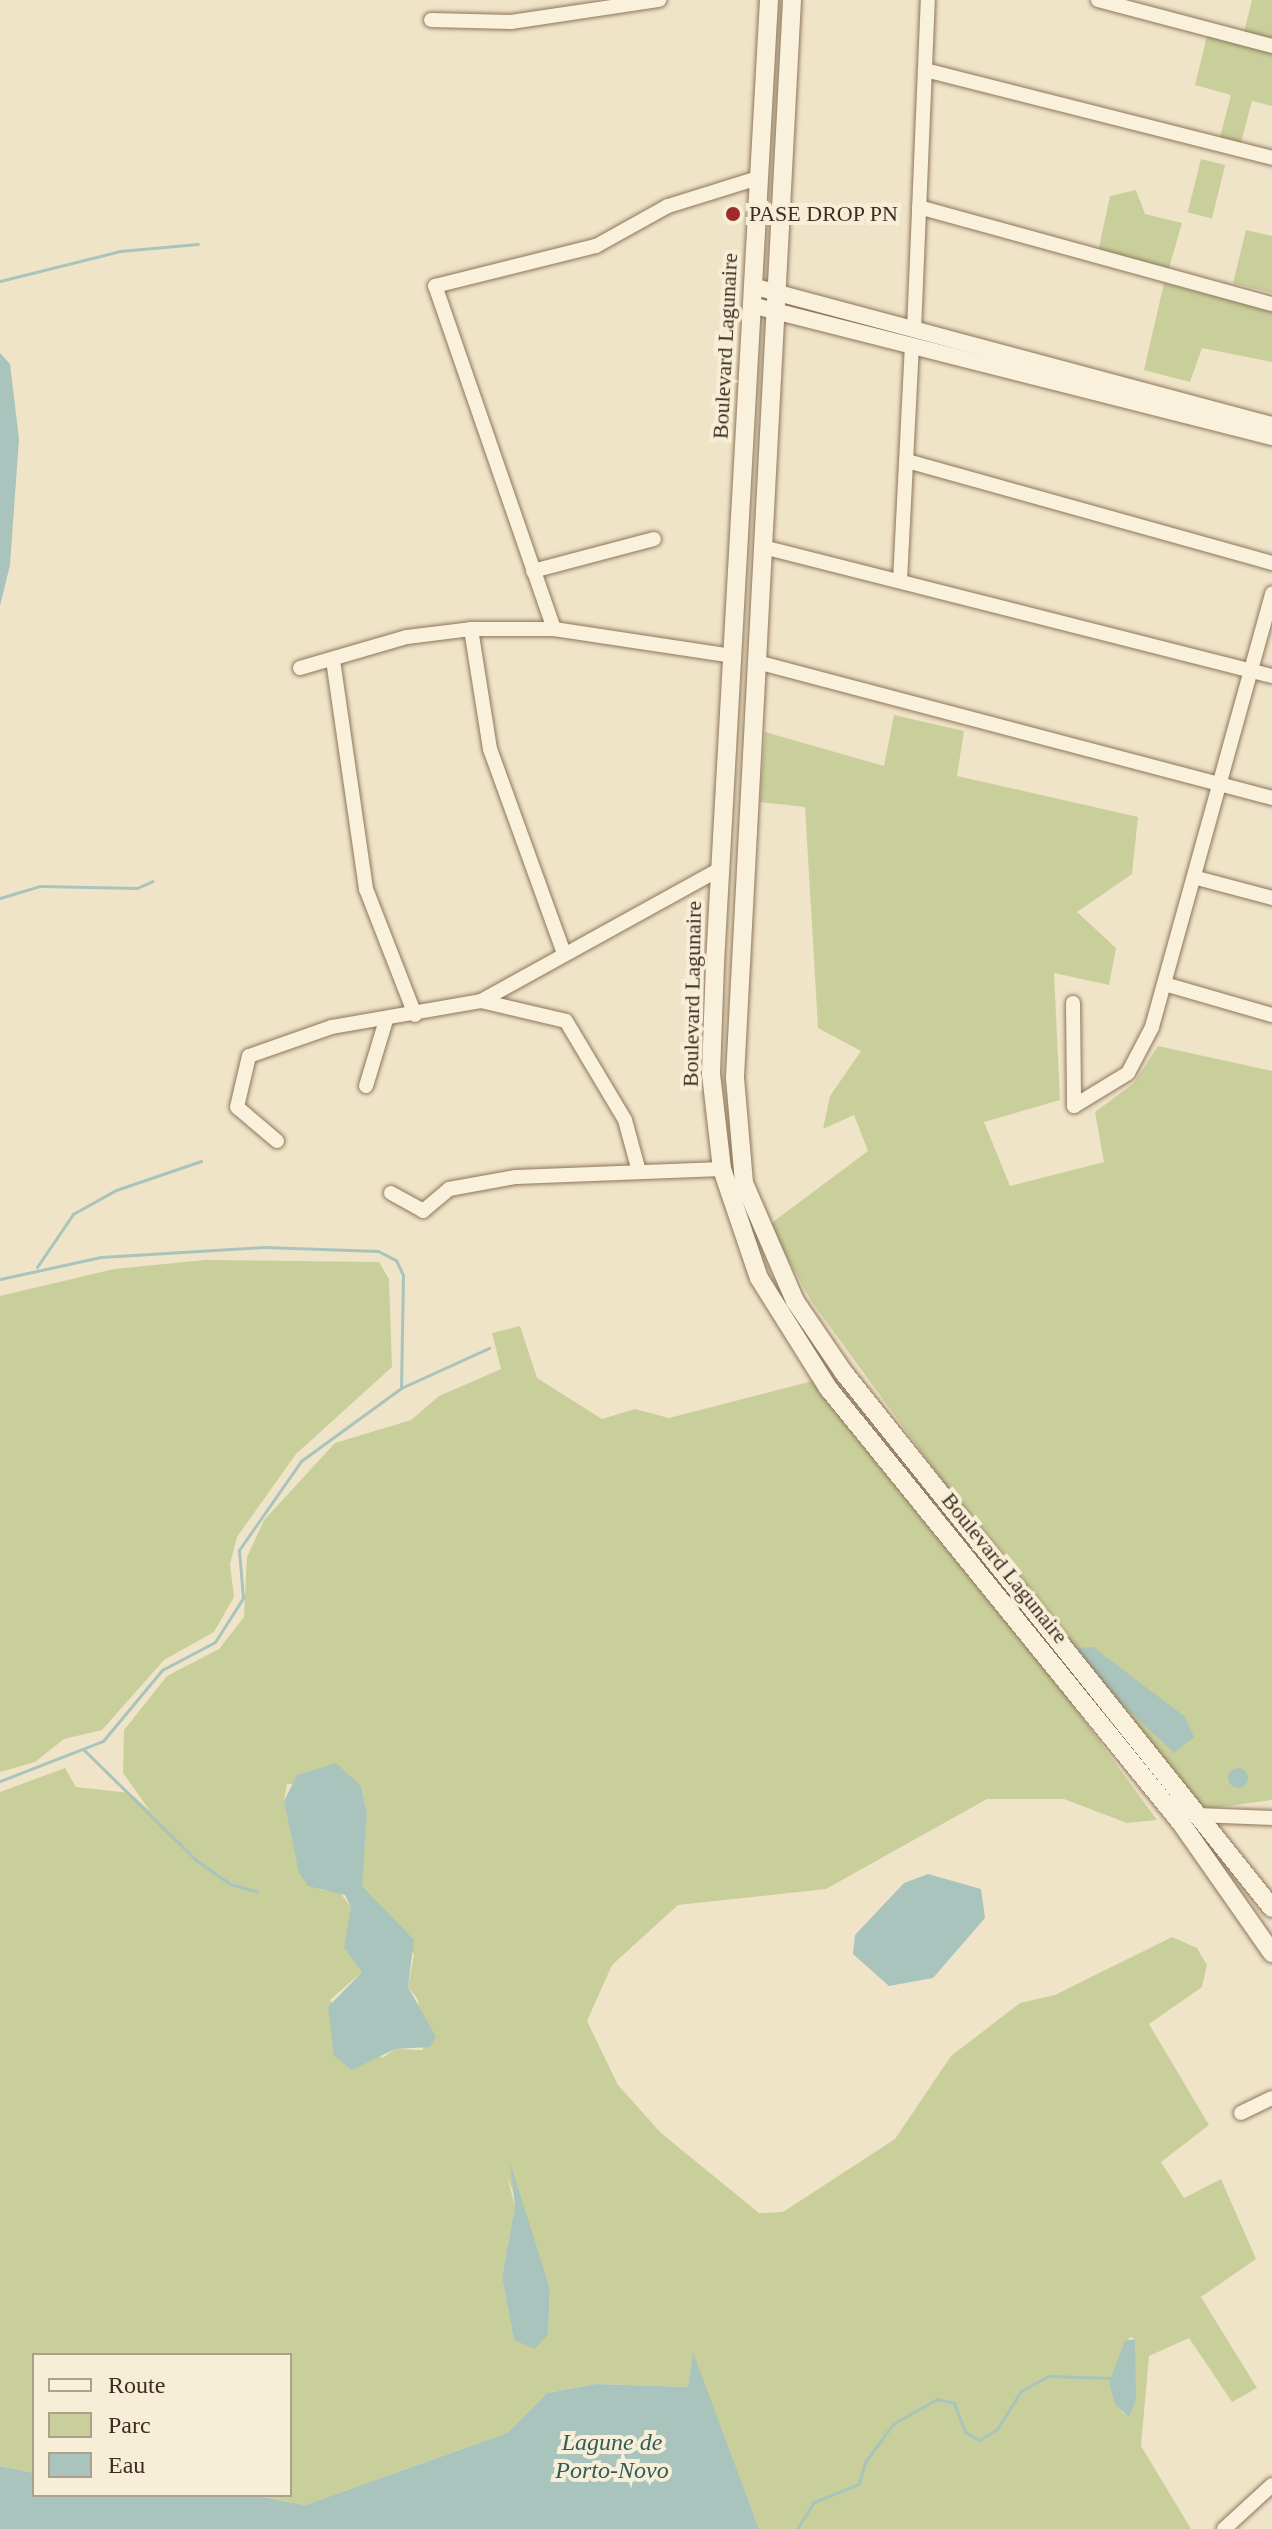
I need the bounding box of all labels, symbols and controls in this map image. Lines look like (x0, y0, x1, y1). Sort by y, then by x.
place label: PASE DROP PN (749, 201, 899, 227)
marker: PASE DROP PN (724, 205, 742, 223)
street label: Boulevard Lagunaire (707, 252, 743, 440)
street label: Boulevard Lagunaire (677, 901, 707, 1087)
street label: Boulevard Lagunaire (936, 1487, 1074, 1649)
legend (32, 2353, 292, 2497)
text: Route (108, 2372, 165, 2398)
text: Parc (108, 2412, 151, 2438)
water label: Lagune de Porto-Novo (555, 2429, 669, 2485)
text: Eau (108, 2452, 145, 2478)

